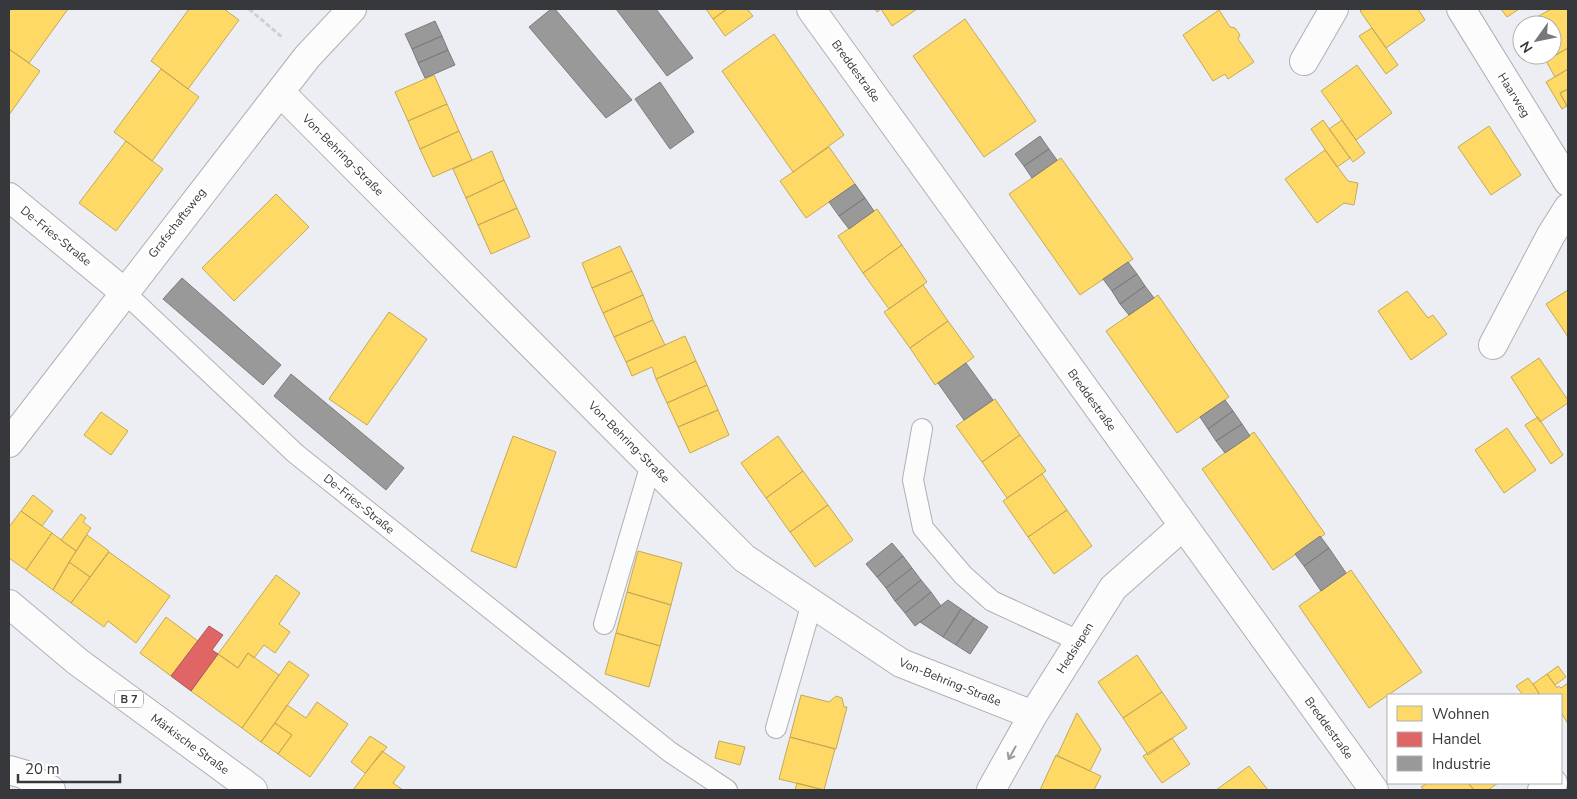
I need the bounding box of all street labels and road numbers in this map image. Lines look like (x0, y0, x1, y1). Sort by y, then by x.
street label: Breddestraße (828, 37, 884, 105)
street label: Haarweg (1494, 70, 1534, 120)
street label: Von-Behring-Straße (298, 110, 387, 199)
street label: Grafschaftsweg (145, 185, 209, 261)
street label: De-Fries-Straße (17, 202, 95, 270)
street label: Breddestraße (1064, 366, 1120, 434)
street label: Von-Behring-Straße (584, 397, 673, 486)
street label: De-Fries-Straße (320, 470, 398, 538)
street label: Hedsiepen (1053, 619, 1097, 677)
street label: Von-Behring-Straße (895, 654, 1004, 710)
road number: B 7 (115, 691, 143, 708)
street label: Breddestraße (1301, 694, 1357, 762)
street label: Märkische Straße (148, 710, 232, 778)

